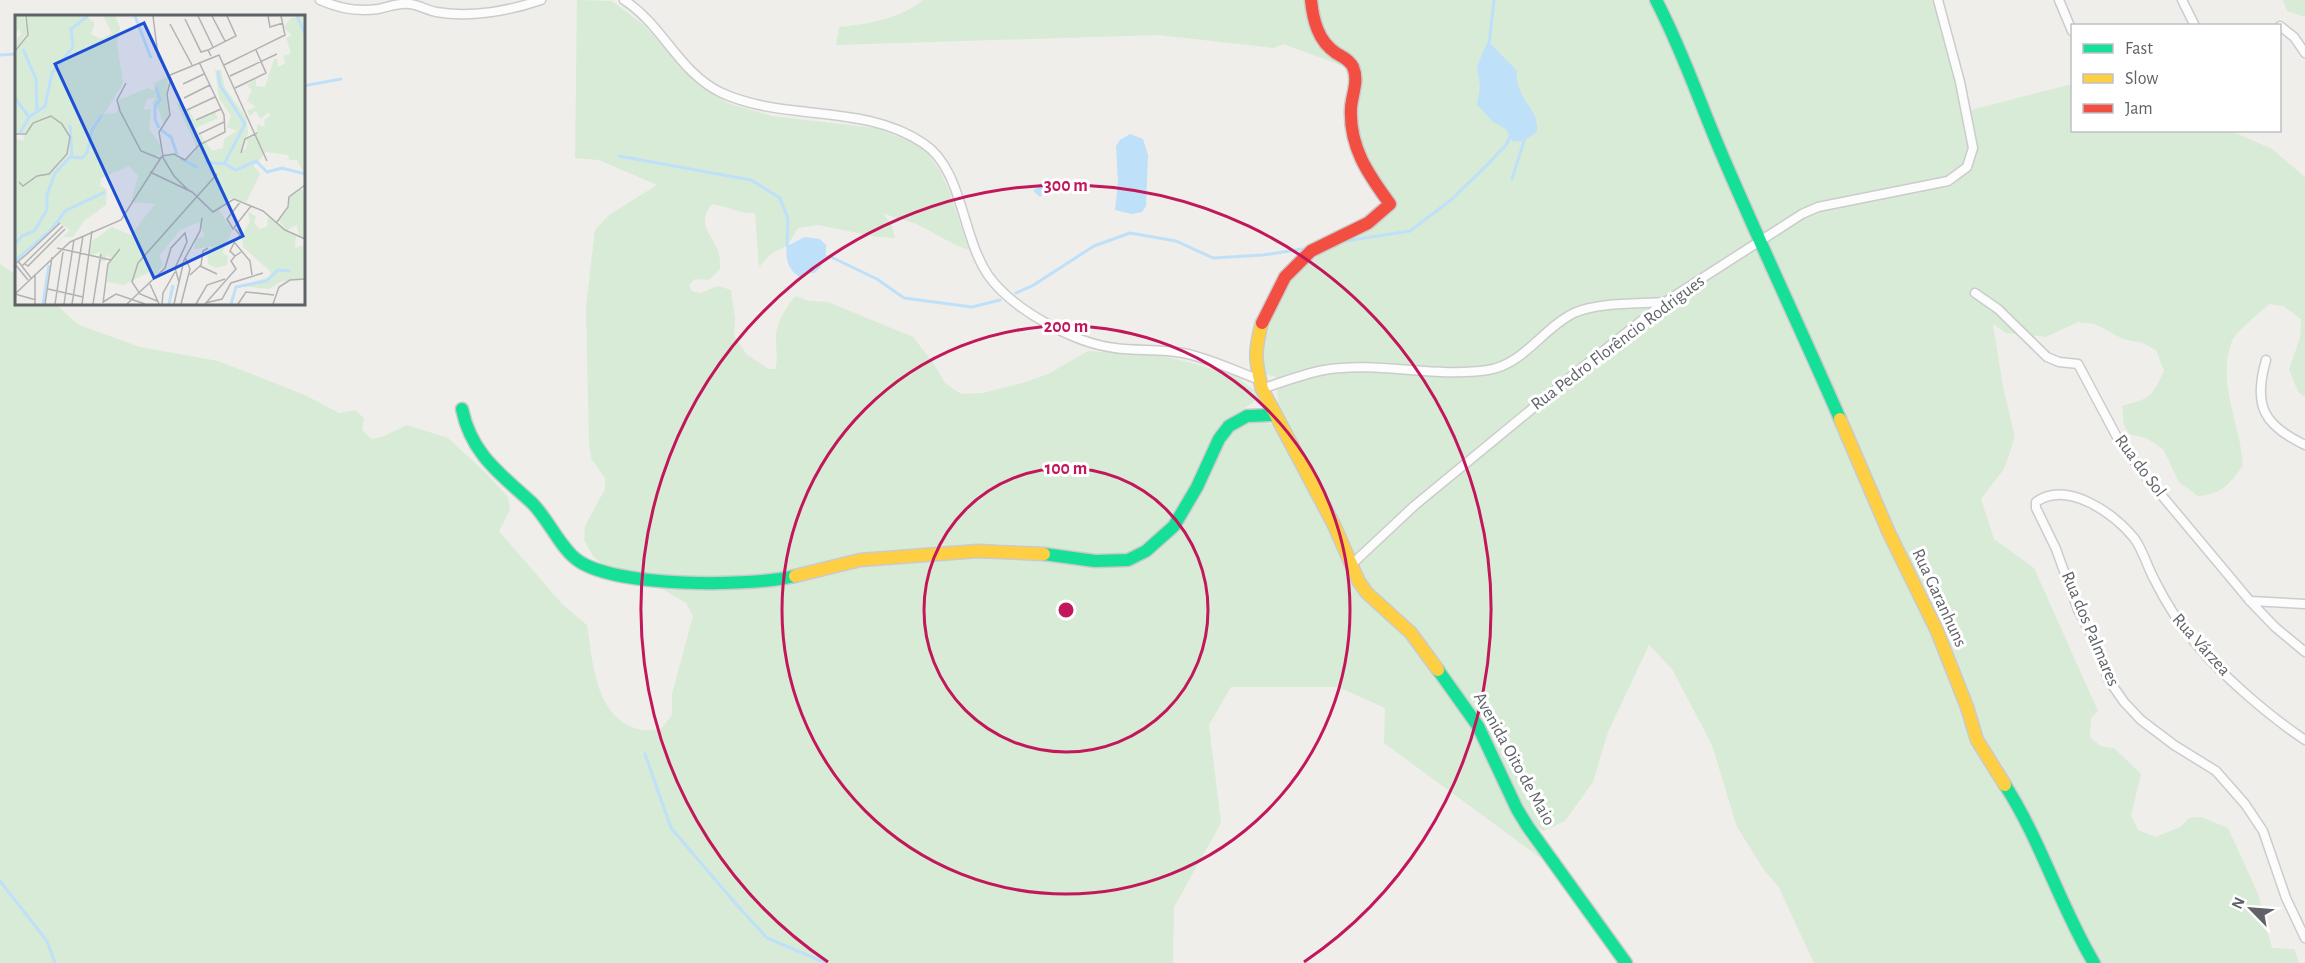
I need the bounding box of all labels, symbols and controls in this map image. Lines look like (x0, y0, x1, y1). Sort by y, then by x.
inset map (15, 15, 304, 304)
legend (2071, 24, 2281, 132)
text: Fast (2125, 40, 2153, 58)
text: Slow (2125, 70, 2158, 88)
text: Jam (2125, 100, 2153, 118)
text: 300 m (1044, 177, 1088, 195)
street label: Rua Pedro Florêncio Rodrigues (1528, 272, 1708, 414)
text: 200 m (1044, 318, 1088, 336)
street label: Rua do Sol (2111, 432, 2169, 500)
text: 100 m (1045, 460, 1087, 478)
street label: Rua Garanhuns (1908, 546, 1970, 650)
street label: Rua dos Palmares (2058, 569, 2122, 689)
centre of rings (1056, 600, 1076, 620)
street label: Rua Várzea (2169, 610, 2233, 680)
street label: Avenida Oito de Maio (1470, 689, 1558, 829)
north arrow (2221, 879, 2281, 939)
text: N (2229, 895, 2248, 912)

